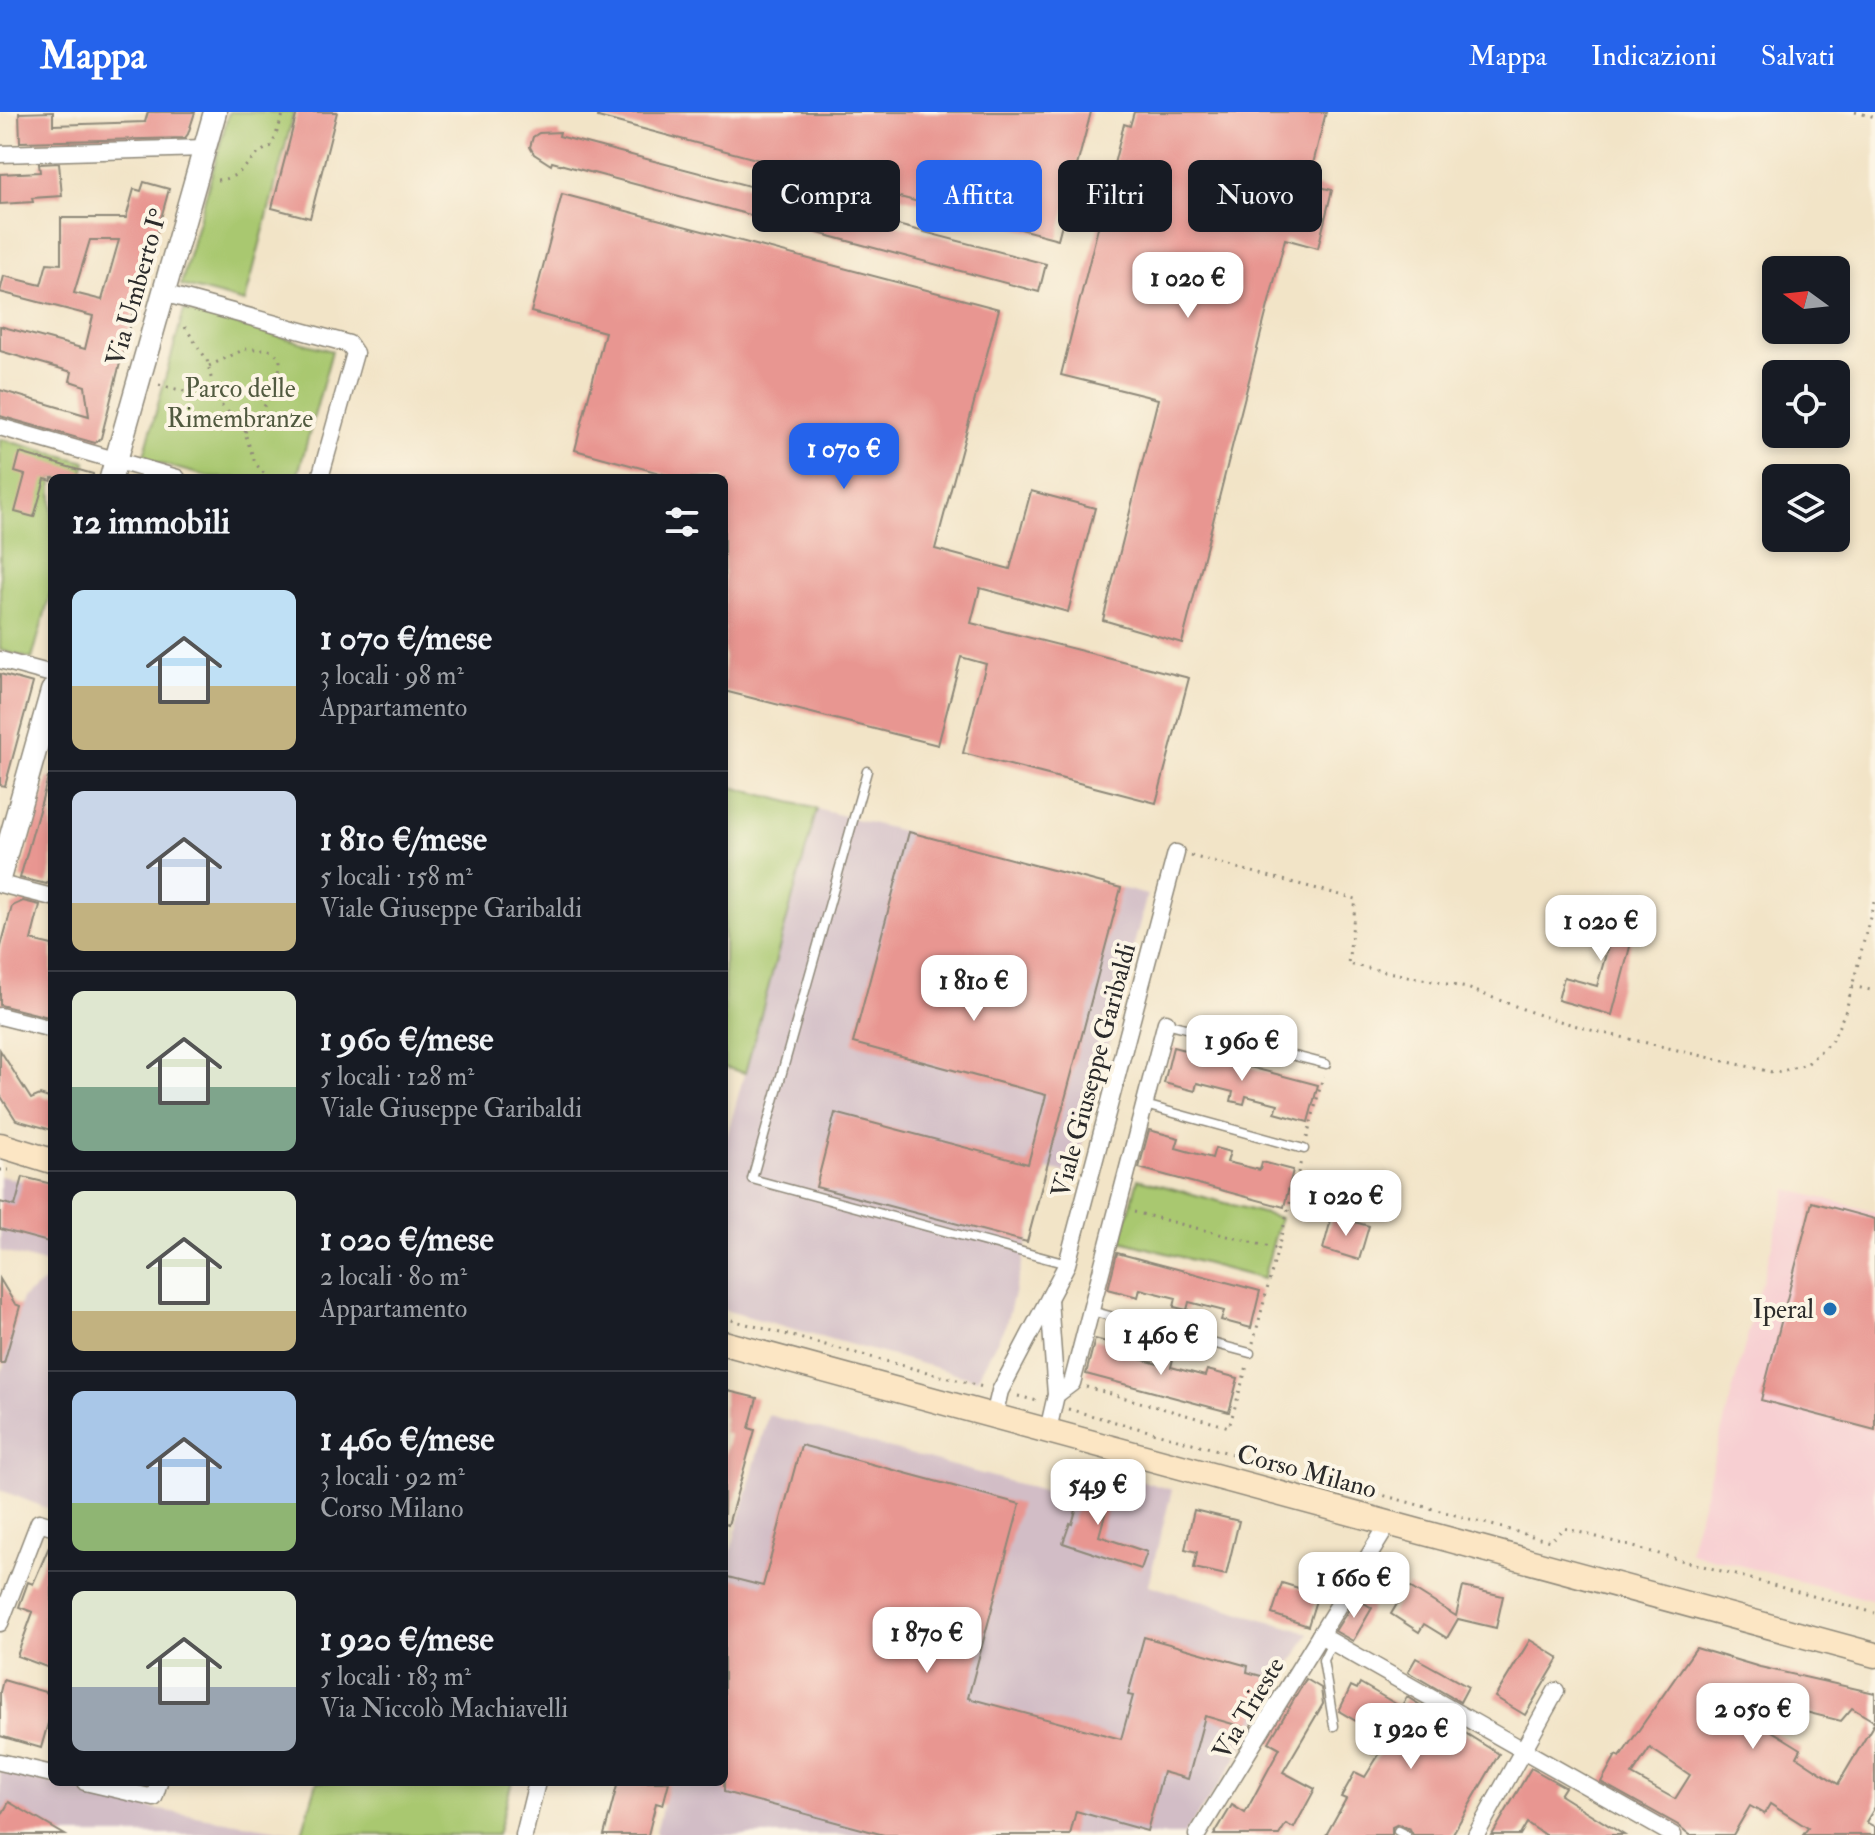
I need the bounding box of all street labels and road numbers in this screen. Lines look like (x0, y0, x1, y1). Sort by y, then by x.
street label: Via Umberto I° (99, 205, 175, 369)
street label: Viale Giuseppe Garibaldi (1045, 939, 1144, 1201)
street label: Corso Milano (1233, 1438, 1380, 1506)
street label: Via Trieste (1206, 1652, 1292, 1765)

